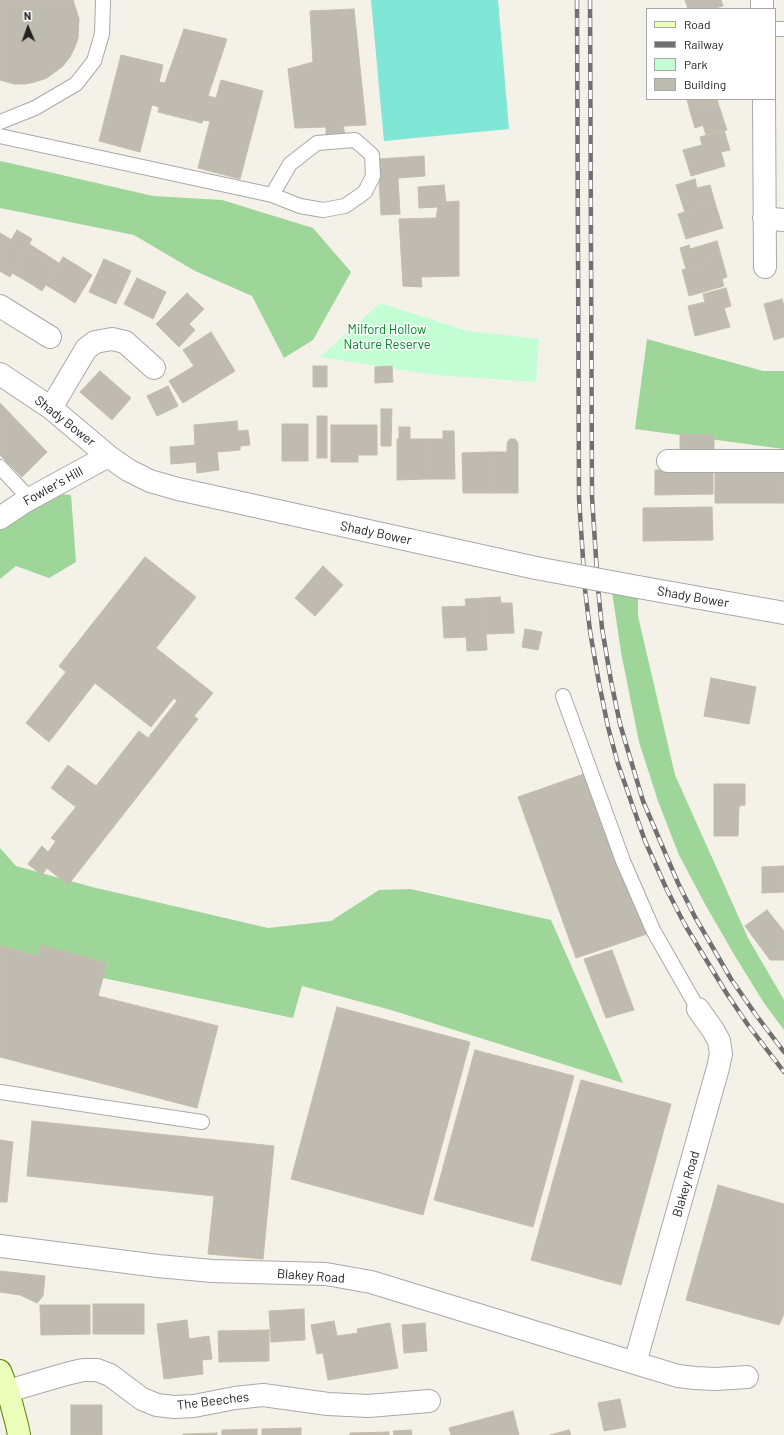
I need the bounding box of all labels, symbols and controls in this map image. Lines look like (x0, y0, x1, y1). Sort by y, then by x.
north arrow (8, 8, 48, 48)
legend (646, 8, 776, 100)
text: N (24, 9, 31, 22)
text: Road (684, 17, 711, 31)
text: Railway (684, 37, 723, 51)
text: Park (684, 57, 708, 71)
text: Building (684, 77, 726, 91)
park label: Milford Hollow Nature Reserve (343, 322, 431, 353)
street label: Shady Bower (32, 392, 98, 450)
street label: Fowler's Hill (20, 463, 86, 509)
street label: Shady Bower (339, 518, 413, 548)
street label: Shady Bower (656, 583, 730, 611)
street label: Blakey Road (669, 1149, 703, 1219)
street label: Blakey Road (276, 1266, 346, 1286)
street label: The Beeches (176, 1389, 250, 1413)

